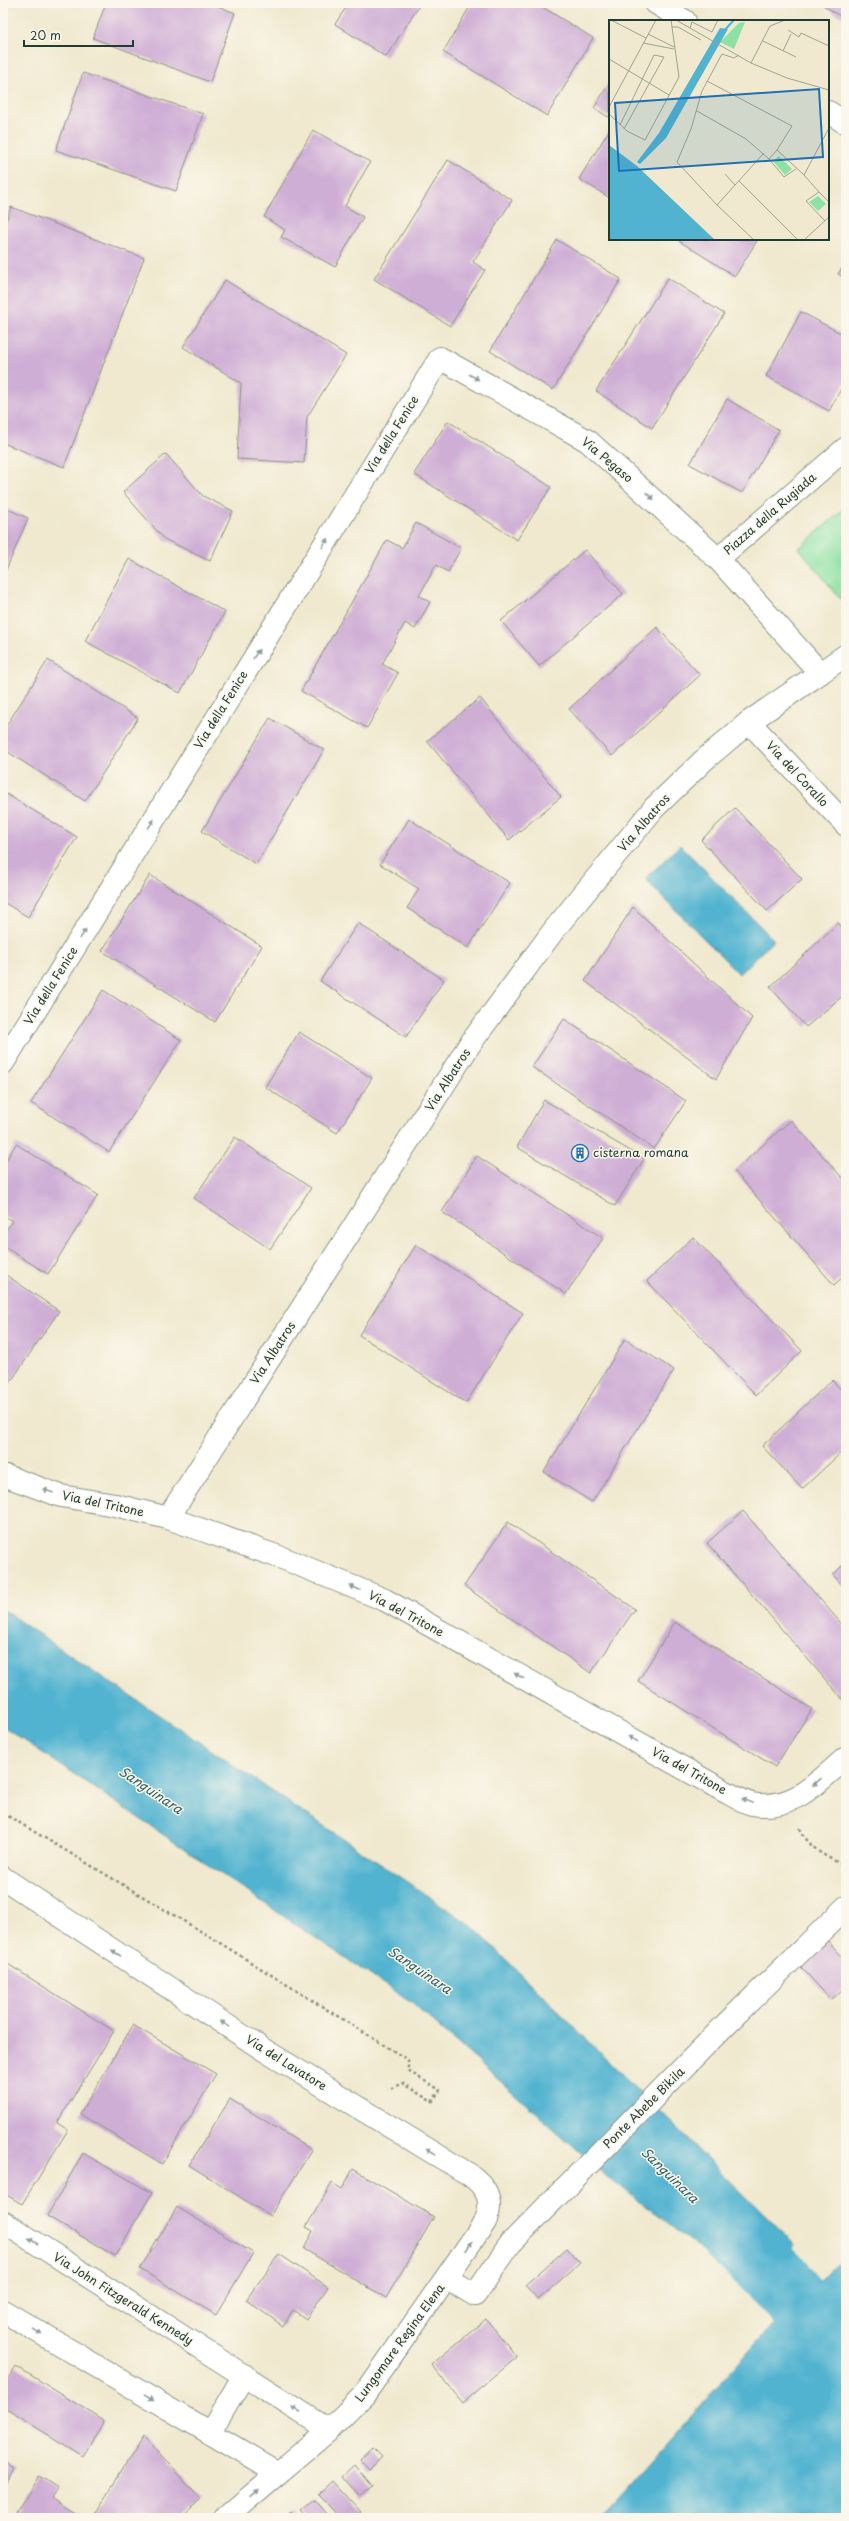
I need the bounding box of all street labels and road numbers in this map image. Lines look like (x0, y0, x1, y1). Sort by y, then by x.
street label: Via della Fenice (360, 392, 422, 477)
street label: Via Pegaso (578, 432, 638, 486)
street label: Piazza della Rugiada (719, 468, 820, 559)
street label: Via della Fenice (189, 667, 251, 752)
street label: Via del Corallo (762, 736, 833, 811)
street label: Via Albatros (613, 789, 674, 855)
street label: Via della Fenice (19, 943, 81, 1028)
street label: Via Albatros (420, 1044, 474, 1114)
street label: Via Albatros (245, 1317, 299, 1387)
street label: Via del Tritone (60, 1486, 146, 1521)
street label: Via del Tritone (365, 1586, 448, 1641)
street label: Via del Tritone (649, 1742, 731, 1798)
street label: Via del Lavatore (242, 2030, 331, 2094)
street label: Ponte Abebe Bikila (598, 2062, 689, 2152)
street label: Via John Fitzgerald Kennedy (50, 2247, 197, 2349)
street label: Lungomare Regina Elena (350, 2279, 449, 2405)

